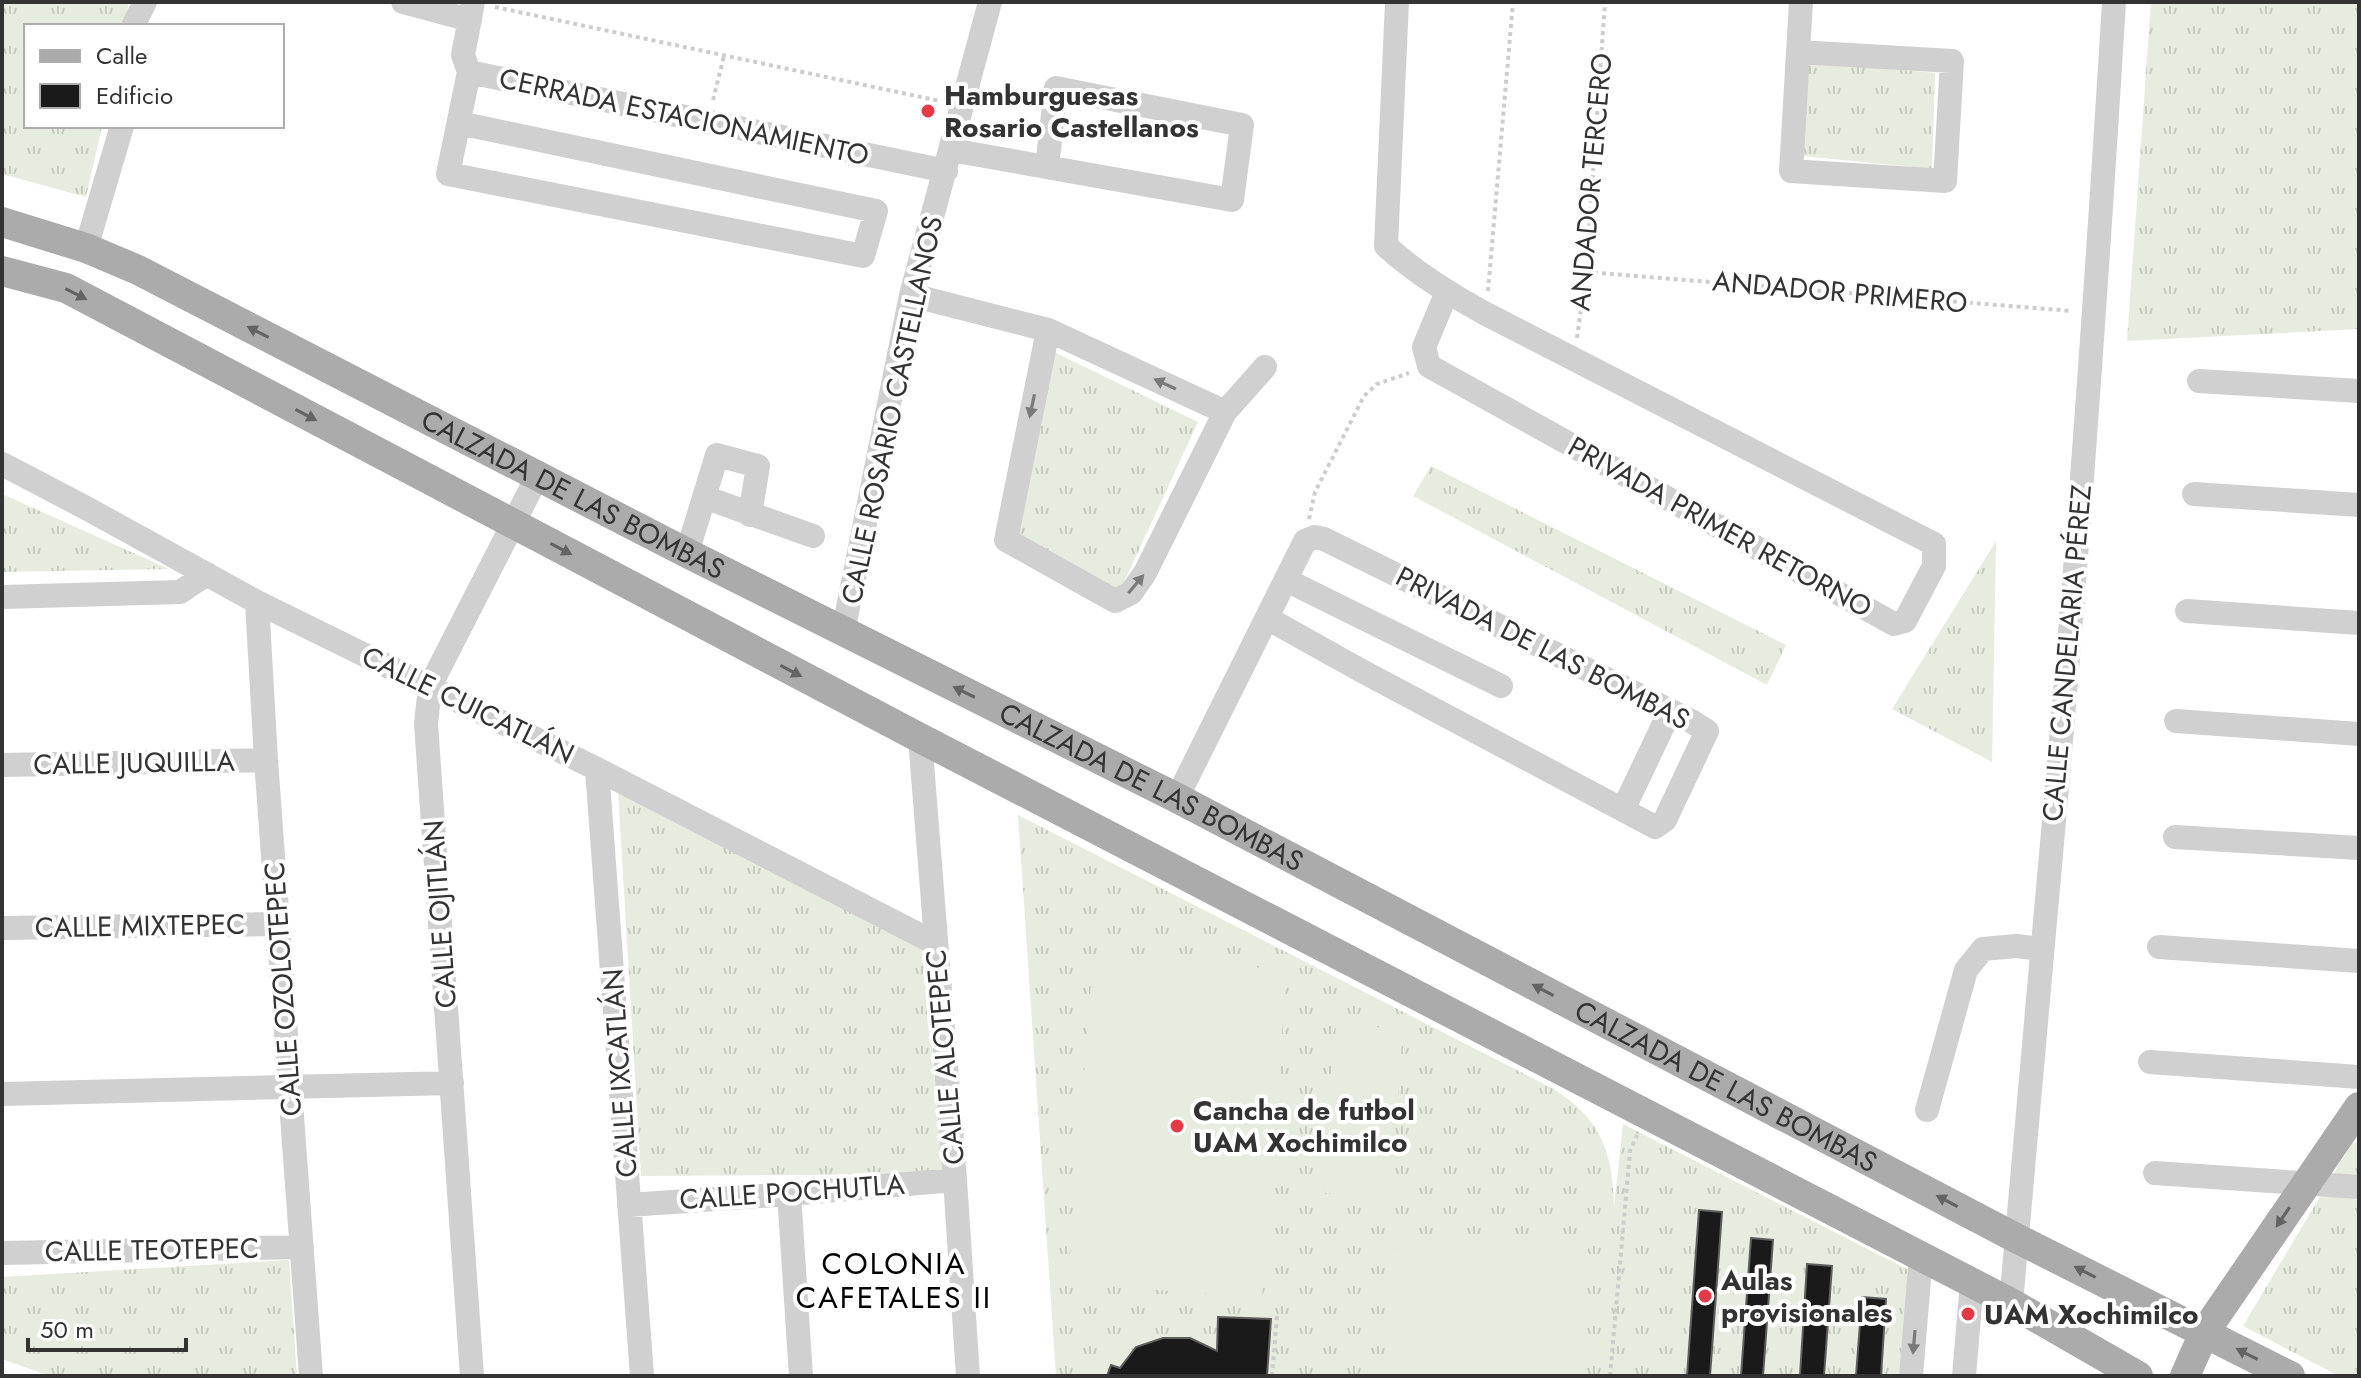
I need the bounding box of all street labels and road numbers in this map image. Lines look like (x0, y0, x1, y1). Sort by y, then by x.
street label: ANDADOR TERCERO (1559, 51, 1623, 313)
street label: CERRADA ESTACIONAMIENTO (495, 58, 873, 176)
street label: CALLE ROSARIO CASTELLANOS (831, 212, 953, 608)
street label: ANDADOR PRIMERO (1711, 260, 1969, 324)
street label: CALZADA DE LAS BOMBAS (414, 399, 732, 589)
street label: PRIVADA PRIMER RETORNO (1561, 426, 1879, 628)
street label: CALLE CANDELARIA PÉREZ (2032, 483, 2102, 823)
street label: PRIVADA DE LAS BOMBAS (1389, 556, 1697, 740)
street label: CALLE CUICATLÁN (355, 636, 581, 774)
street label: CALZADA DE LAS BOMBAS (992, 692, 1311, 881)
street label: CALLE JUQUILLA (33, 741, 236, 785)
street label: CALLE OJITLÁN (413, 819, 467, 1009)
street label: CALLE OZOLOTEPEC (254, 860, 312, 1118)
street label: CALLE MIXTEPEC (34, 904, 246, 948)
street label: CALLE ALOTEPEC (915, 948, 975, 1166)
street label: CALLE IXCATLÁN (592, 967, 648, 1179)
street label: CALZADA DE LAS BOMBAS (1568, 990, 1885, 1182)
street label: CALLE POCHUTLA (678, 1164, 906, 1220)
street label: CALLE TEOTEPEC (45, 1228, 259, 1272)

